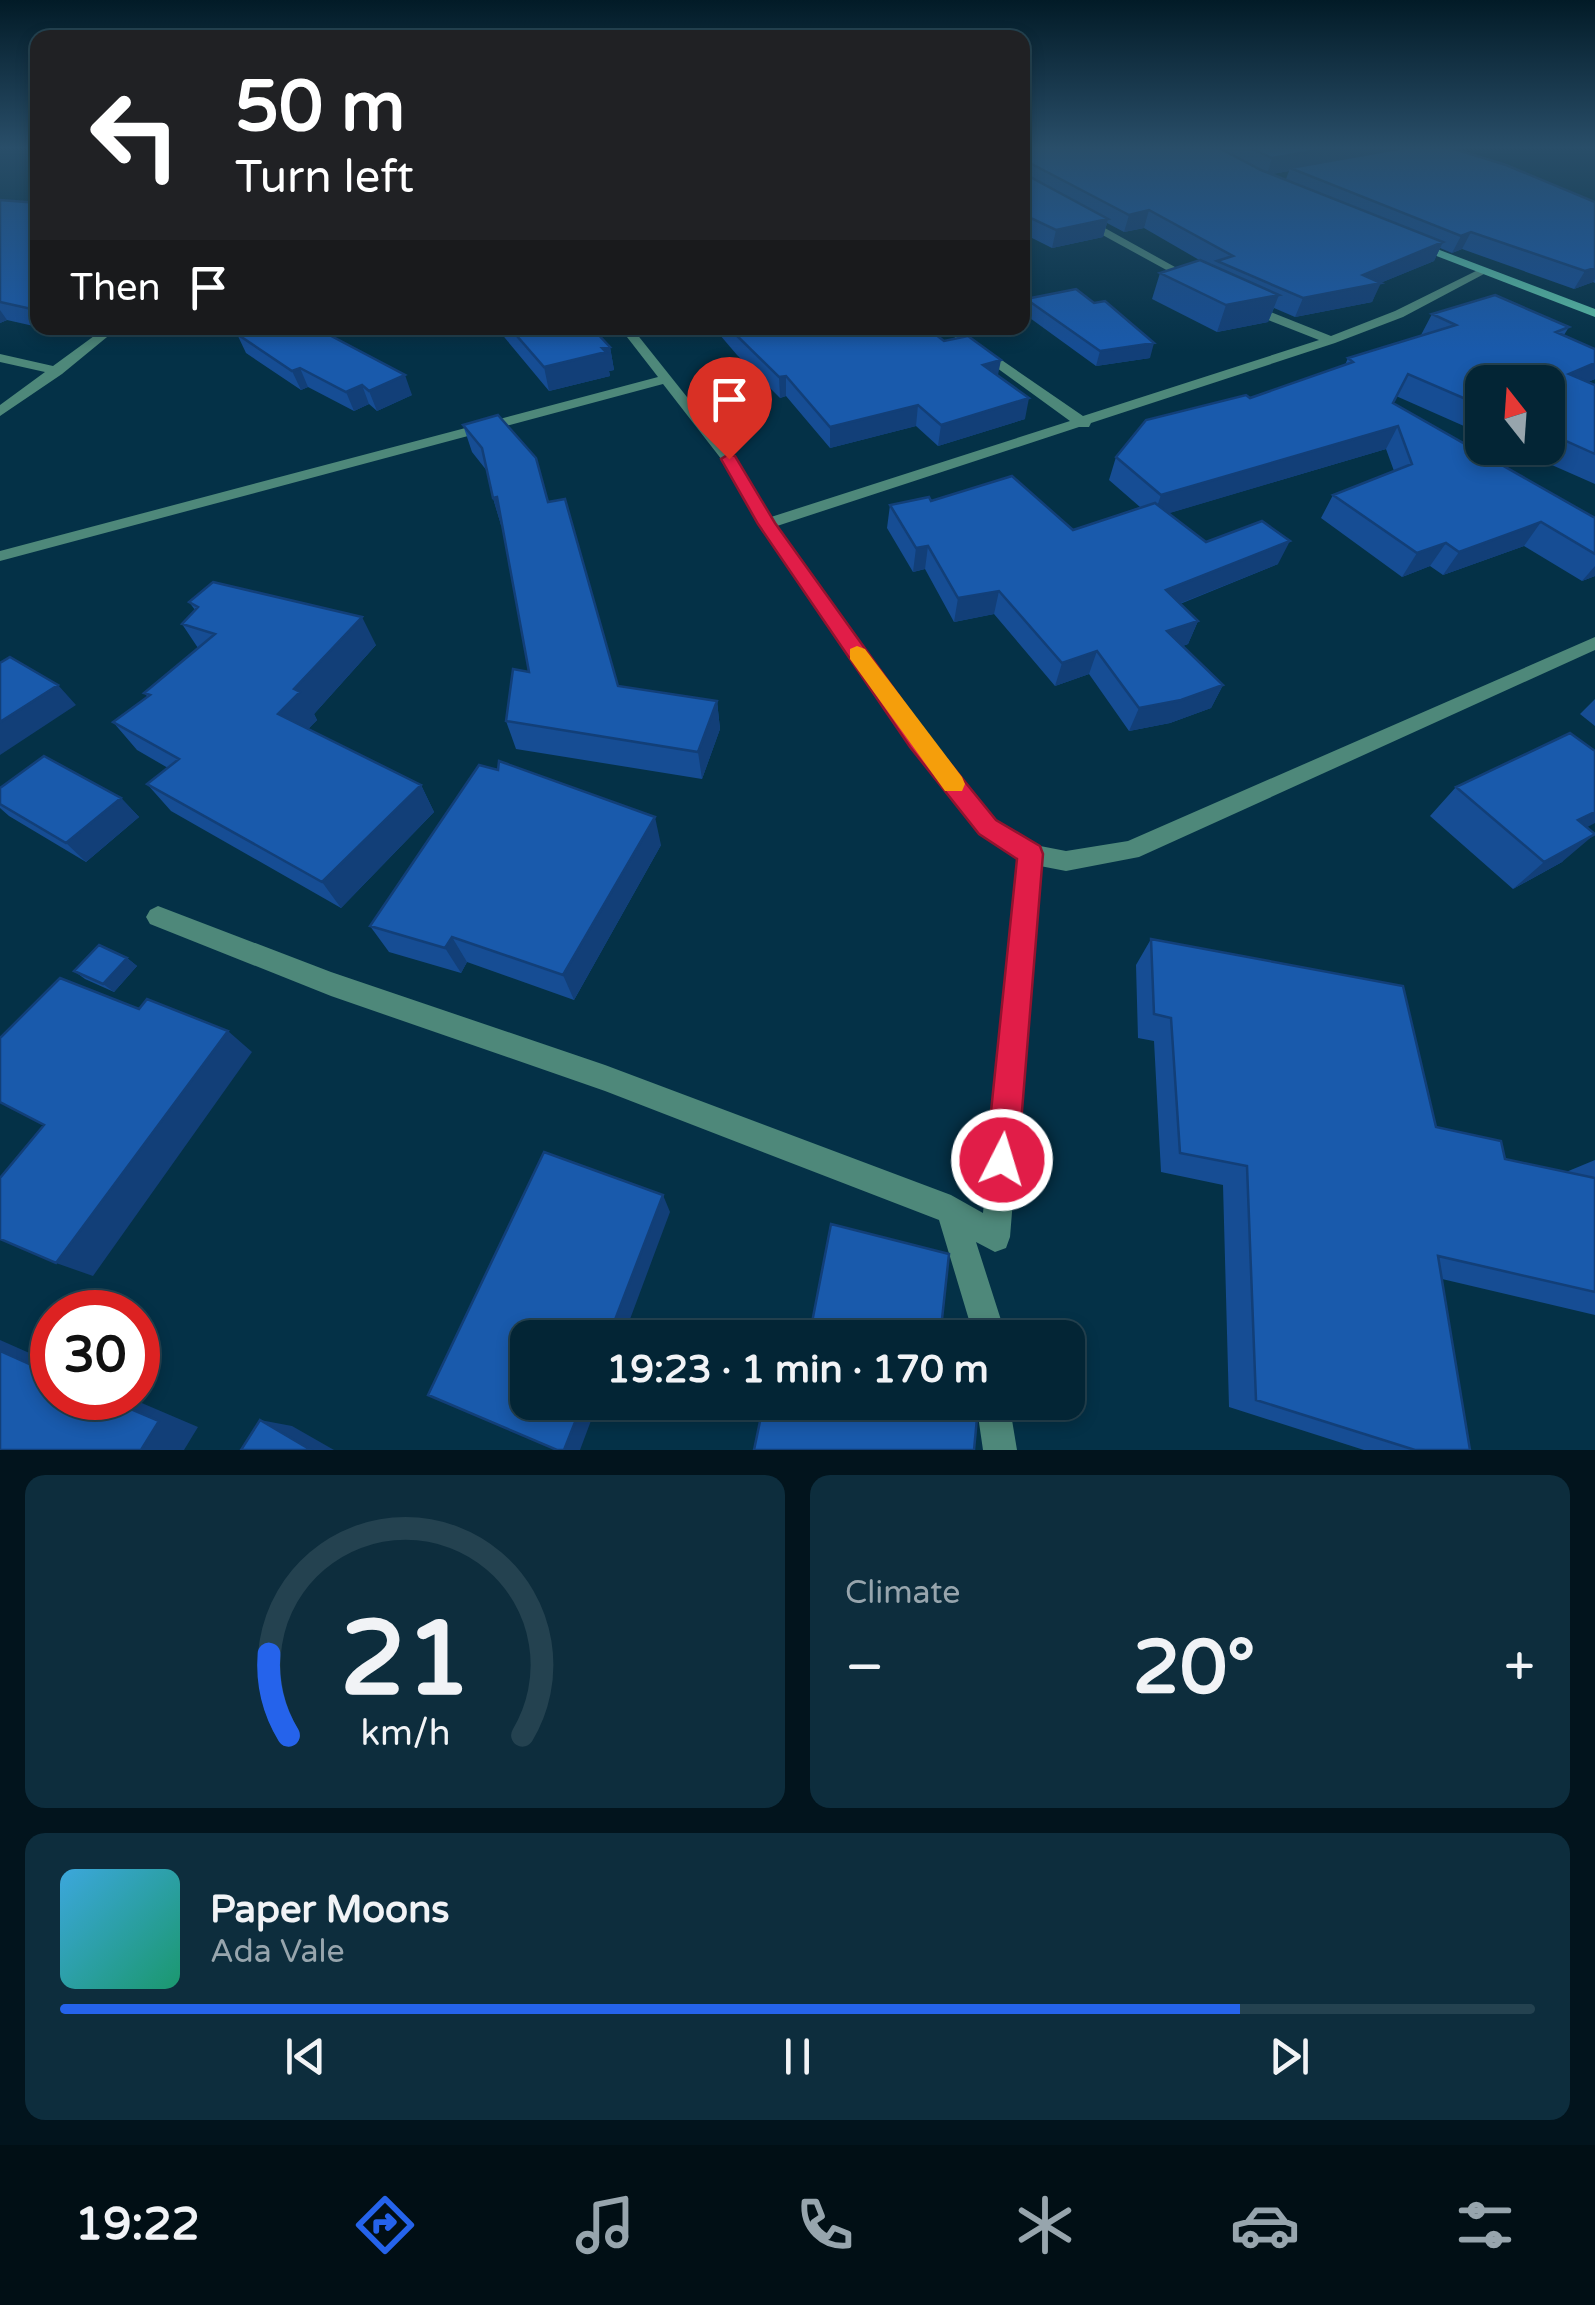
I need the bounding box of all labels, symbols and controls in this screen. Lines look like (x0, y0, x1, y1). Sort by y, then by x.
text: 50 m (235, 66, 405, 150)
icon: left (70, 70, 200, 200)
text: Turn left (235, 151, 414, 205)
icon: arrive (181, 260, 236, 315)
text: Then (70, 265, 161, 311)
pin (687, 357, 772, 460)
north arrow (1465, 365, 1565, 465)
map controls (1465, 365, 1565, 465)
icon: arrive (702, 372, 757, 427)
position arrow (950, 1108, 1054, 1212)
speed limit sign: 30 (30, 1290, 160, 1420)
text: 19:23 · 1 min · 170 m (606, 1347, 989, 1393)
text: Climate (845, 1574, 960, 1612)
text: 21 (340, 1598, 470, 1723)
text: 20° (1133, 1623, 1255, 1713)
text: − (845, 1635, 884, 1701)
text: + (1504, 1635, 1535, 1701)
text: km/h (360, 1712, 450, 1755)
text: Paper Moons (210, 1887, 450, 1933)
text: Ada Vale (210, 1933, 345, 1971)
icon: previous (278, 2029, 333, 2084)
icon: pause (770, 2029, 825, 2084)
icon: next (1262, 2029, 1317, 2084)
icon: directions (350, 2190, 420, 2260)
icon: music (570, 2190, 640, 2260)
icon: phone (790, 2190, 860, 2260)
icon: climate (1010, 2190, 1080, 2260)
icon: car (1230, 2190, 1300, 2260)
icon: filters (1450, 2190, 1520, 2260)
text: 19:22 (75, 2198, 200, 2252)

